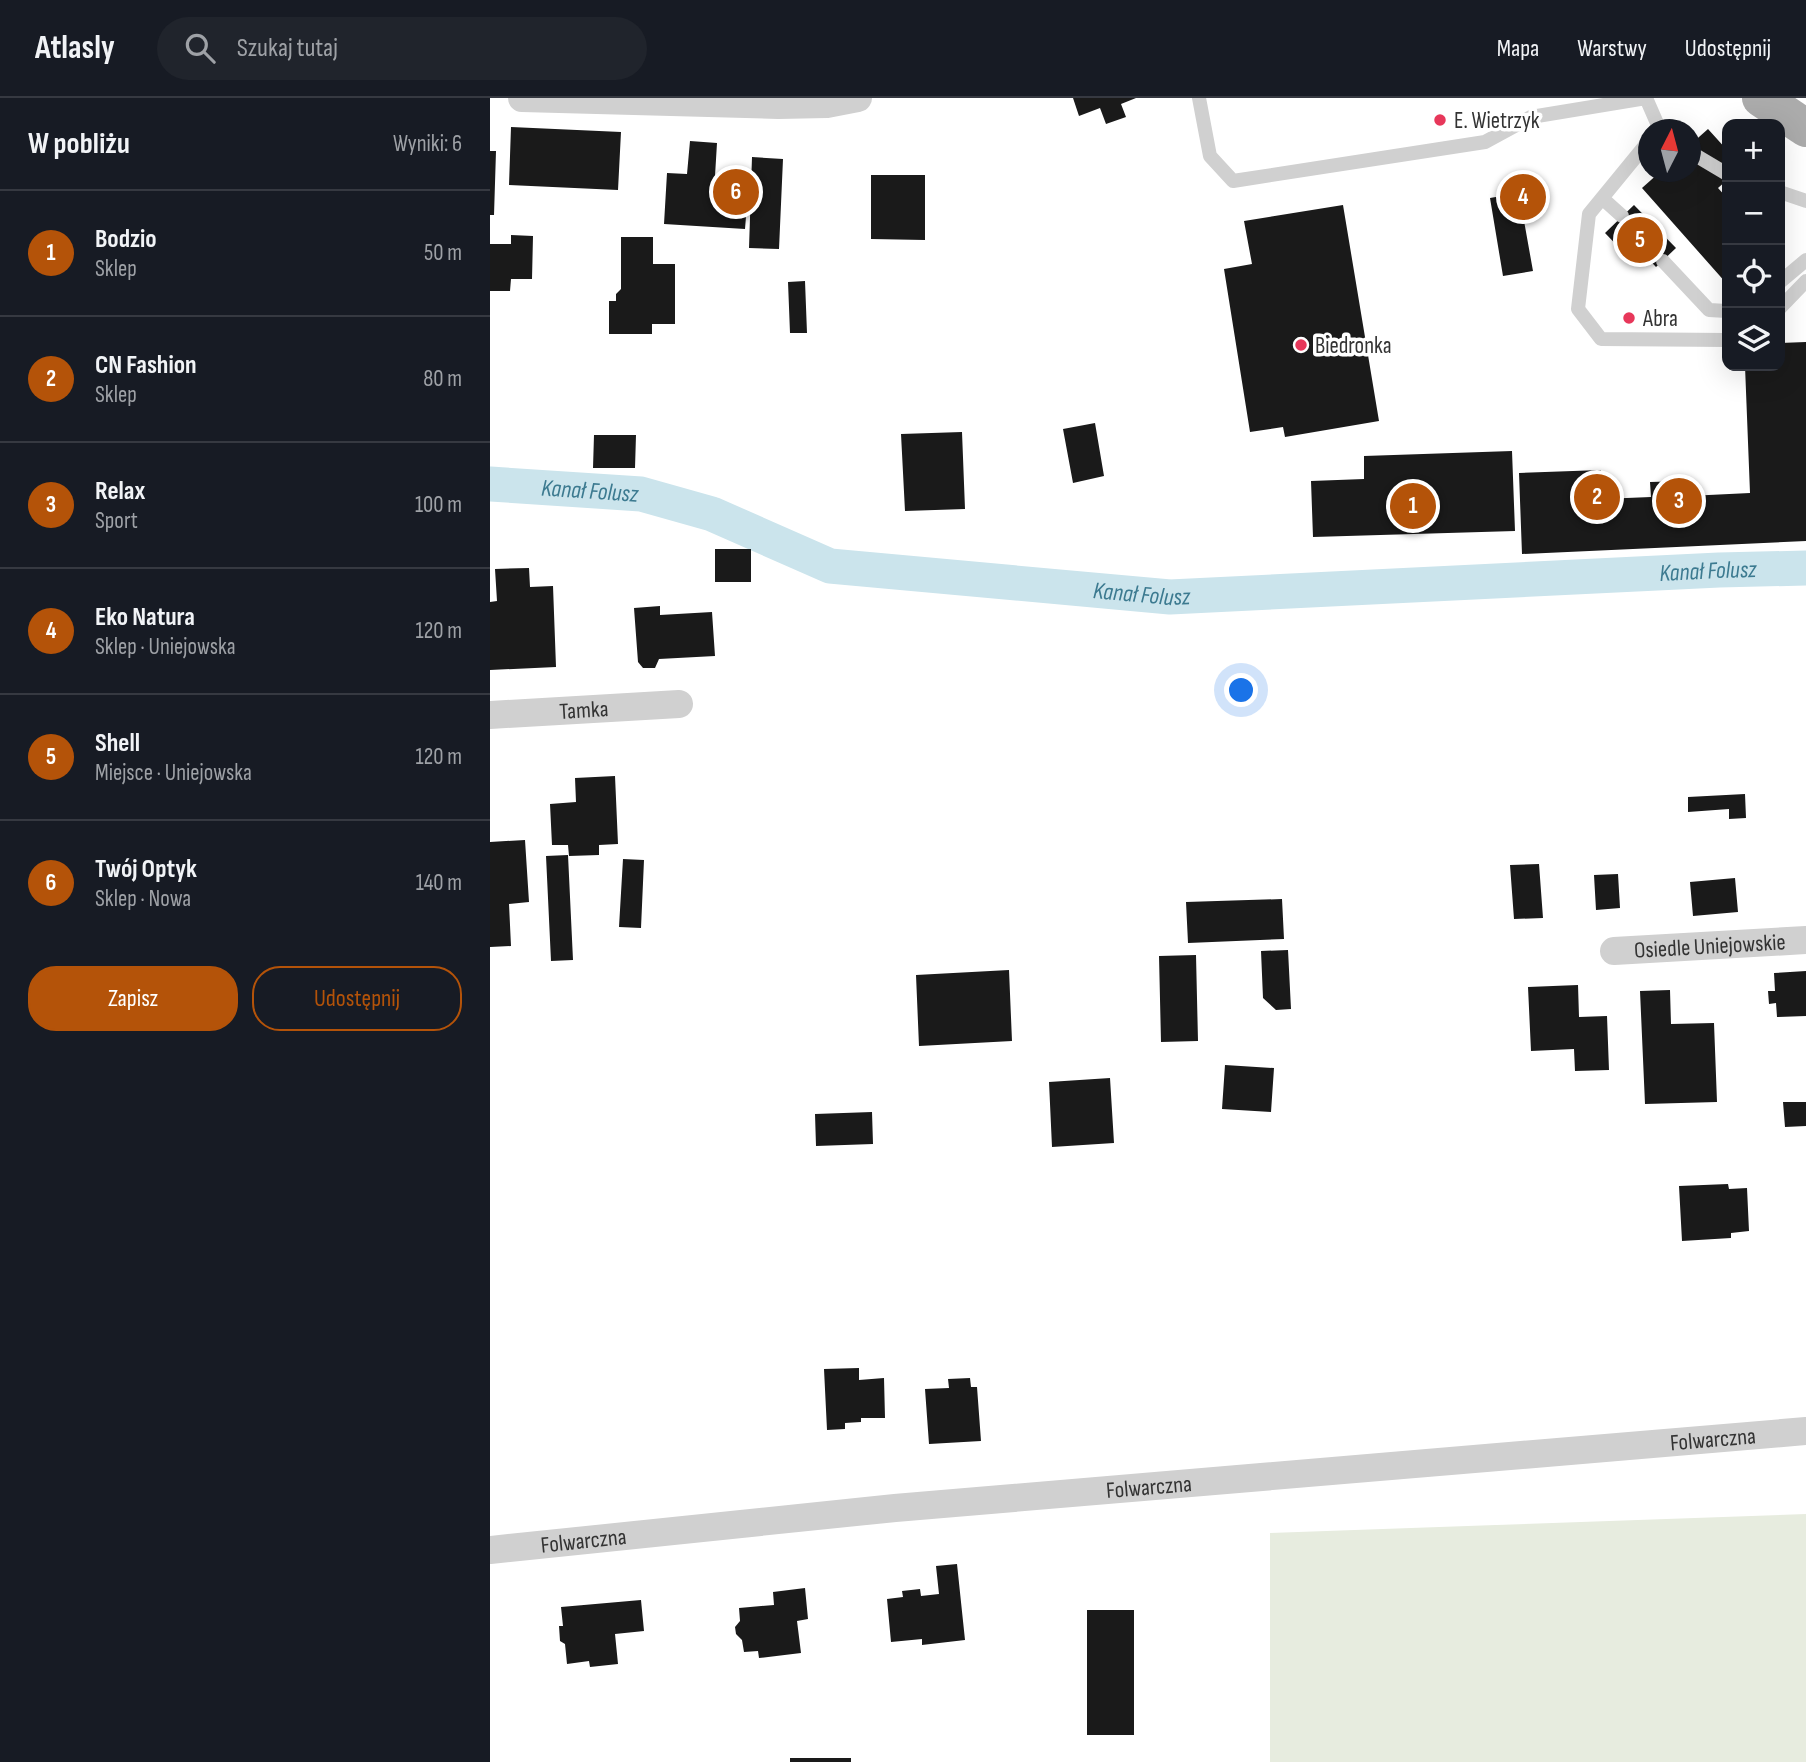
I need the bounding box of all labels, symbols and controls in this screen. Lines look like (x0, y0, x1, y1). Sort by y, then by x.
search box (157, 17, 647, 80)
text: Atlasly (35, 28, 115, 68)
icon: search (181, 29, 219, 67)
text: Szukaj tutaj (237, 33, 338, 64)
text: Mapa (1497, 34, 1539, 63)
text: Warstwy (1577, 34, 1647, 63)
text: Udostępnij (1685, 34, 1771, 63)
place label: E. Wietrzyk (1454, 107, 1540, 135)
marker: E. Wietrzyk (1432, 112, 1448, 128)
north arrow (1638, 119, 1701, 182)
map controls (1722, 119, 1785, 371)
button: + (1722, 119, 1785, 182)
text: W pobliżu (28, 126, 130, 162)
text: Wyniki: 6 (393, 130, 462, 158)
pin: 6 (713, 166, 759, 218)
pin: 4 (1500, 171, 1546, 223)
button: − (1722, 182, 1785, 245)
pin: 5 (1617, 214, 1663, 266)
text: Bodzio (95, 224, 157, 255)
text: 1 (46, 239, 56, 267)
text: 50 m (424, 239, 462, 267)
button: locate (1722, 245, 1785, 308)
text: Sklep (95, 255, 137, 283)
place label: Abra (1642, 305, 1678, 333)
button: layers (1722, 308, 1785, 371)
marker: Abra (1621, 310, 1637, 326)
place label: Biedronka (1315, 332, 1392, 360)
marker: Biedronka (1293, 337, 1309, 353)
text: CN Fashion (95, 350, 197, 381)
text: 2 (46, 365, 56, 393)
text: 80 m (423, 365, 462, 393)
text: Sklep (95, 381, 137, 409)
pin: 2 (1574, 471, 1620, 523)
water label: Kanał Folusz (540, 473, 641, 509)
pin: 3 (1656, 475, 1702, 527)
text: Relax (95, 476, 145, 507)
pin: 1 (1390, 480, 1436, 532)
text: 3 (46, 491, 56, 519)
text: 100 m (415, 491, 462, 519)
text: Sport (95, 507, 138, 535)
water label: Kanał Folusz (1659, 555, 1758, 588)
water label: Kanał Folusz (1092, 576, 1192, 612)
text: Eko Natura (95, 602, 195, 633)
text: 4 (46, 617, 56, 645)
text: 120 m (416, 617, 462, 645)
text: Sklep · Uniejowska (95, 633, 236, 661)
your location (1224, 673, 1258, 707)
street label: Tamka (559, 695, 609, 726)
text: Shell (95, 728, 140, 759)
text: 5 (46, 743, 56, 771)
text: 120 m (416, 743, 462, 771)
text: Miejsce · Uniejowska (95, 759, 252, 787)
text: Twój Optyk (95, 854, 197, 885)
text: 6 (46, 869, 56, 897)
text: 140 m (416, 869, 462, 897)
text: Sklep · Nowa (95, 885, 191, 913)
street label: Osiedle Uniejowskie (1633, 928, 1786, 965)
button: Zapisz (28, 966, 238, 1031)
button: Udostępnij (252, 966, 462, 1031)
street label: Folwarczna (1669, 1422, 1757, 1457)
street label: Folwarczna (1105, 1470, 1193, 1505)
street label: Folwarczna (539, 1523, 628, 1560)

